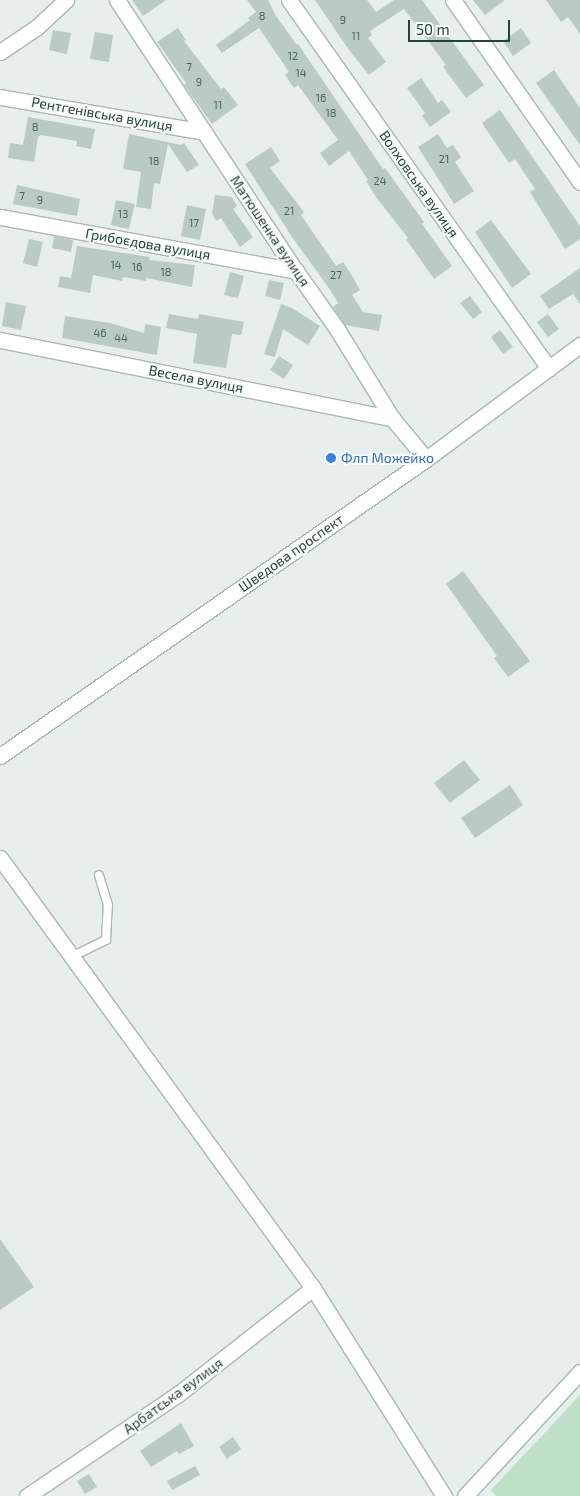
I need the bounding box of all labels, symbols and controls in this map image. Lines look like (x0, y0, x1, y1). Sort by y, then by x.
house number: 8 (259, 9, 265, 23)
scale bar (410, 10, 512, 42)
house number: 9 (340, 13, 346, 27)
text: 50 m (416, 20, 450, 38)
house number: 11 (352, 29, 360, 43)
house number: 12 (288, 49, 298, 63)
house number: 7 (186, 60, 192, 74)
house number: 14 (295, 66, 307, 80)
house number: 9 (196, 75, 202, 89)
house number: 16 (316, 91, 326, 105)
street label: Рентгенівська вулиця (30, 93, 174, 135)
house number: 11 (214, 98, 222, 112)
house number: 18 (325, 106, 337, 120)
house number: 8 (32, 120, 38, 134)
street label: Волховська вулиця (376, 127, 462, 241)
house number: 21 (439, 152, 449, 166)
house number: 18 (148, 154, 160, 168)
street label: Матюшенка вулиця (227, 172, 313, 290)
house number: 24 (374, 174, 386, 188)
house number: 7 (19, 189, 25, 203)
house number: 9 (37, 193, 43, 207)
house number: 21 (284, 204, 294, 218)
house number: 13 (118, 207, 128, 221)
house number: 17 (189, 216, 199, 230)
street label: Грибоєдова вулиця (84, 225, 212, 263)
house number: 14 (110, 258, 122, 272)
house number: 16 (132, 260, 142, 274)
house number: 18 (160, 265, 172, 279)
house number: 27 (330, 268, 342, 282)
house number: 46 (93, 326, 107, 340)
house number: 44 (114, 331, 128, 345)
street label: Весела вулиця (147, 362, 245, 396)
place label: Флп Можейко (341, 450, 434, 466)
marker: Флп Можейко (325, 452, 337, 464)
street label: Шведова проспект (235, 511, 347, 595)
street label: Арбатська вулиця (120, 1354, 226, 1438)

